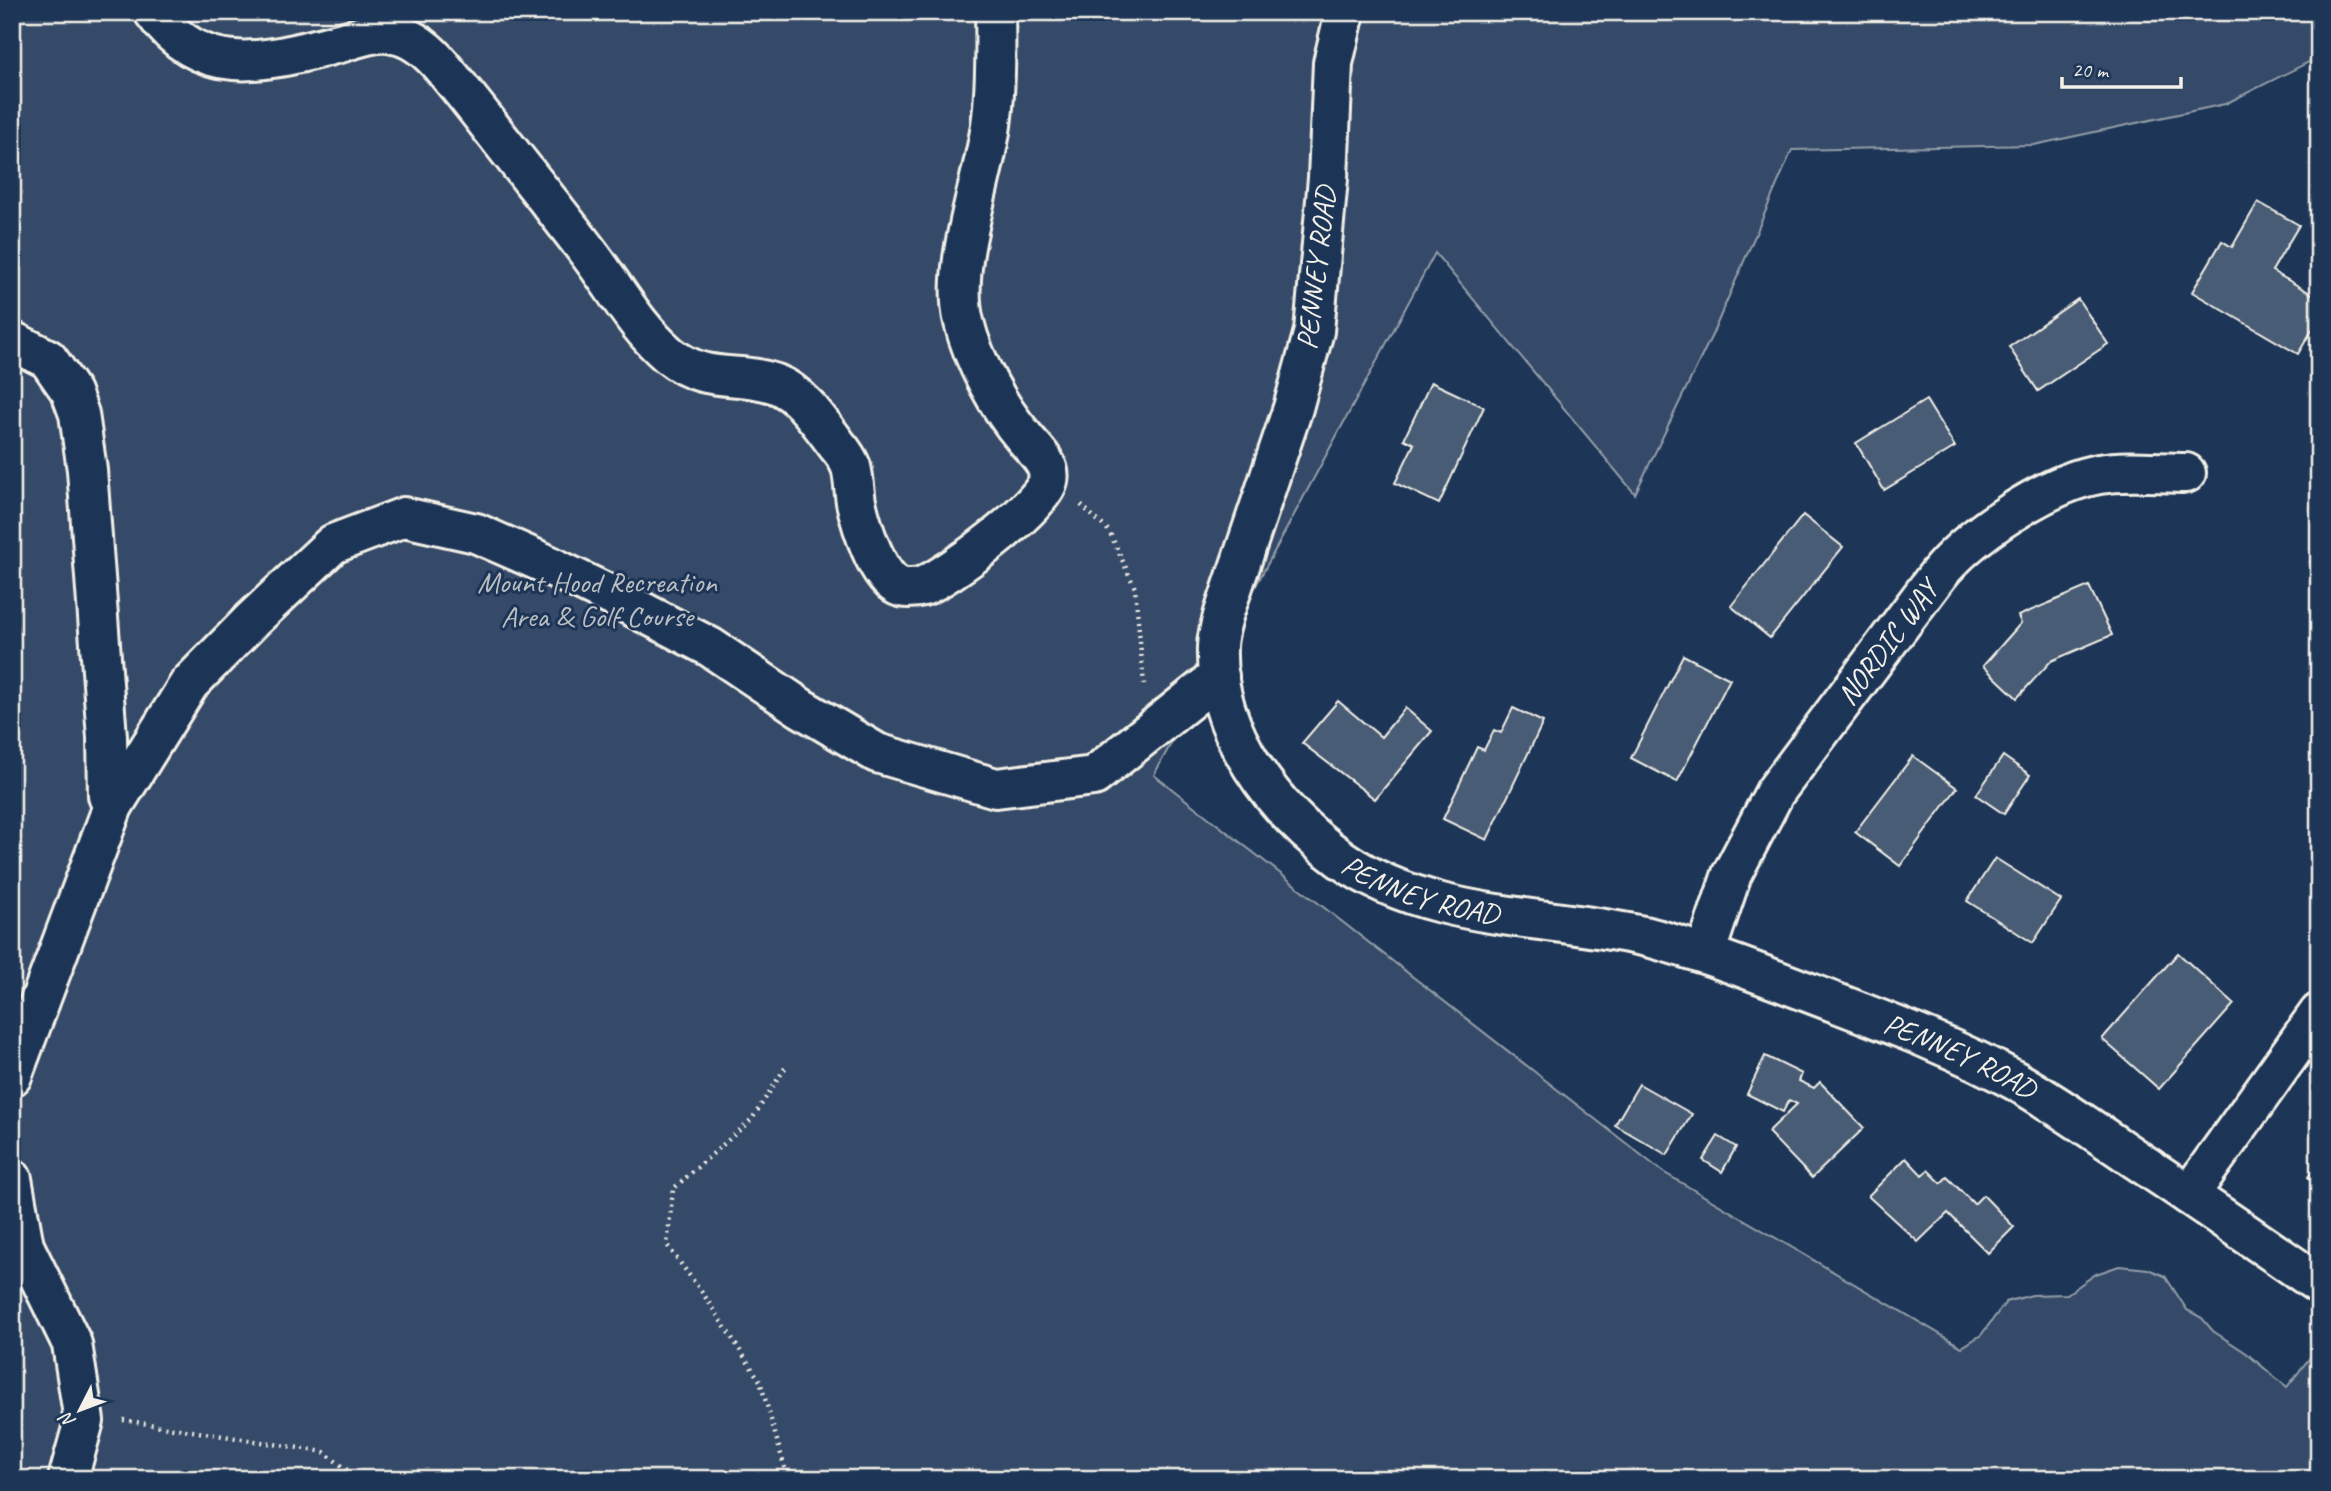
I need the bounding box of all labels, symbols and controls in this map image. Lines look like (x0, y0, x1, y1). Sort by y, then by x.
scale bar (2062, 46, 2180, 90)
text: 20 m (2072, 57, 2110, 83)
street label: PENNEY ROAD (1287, 182, 1345, 352)
park label: Mount Hood Recreation Area & Golf Course (477, 563, 718, 635)
street label: NORDIC WAY (1828, 569, 1949, 713)
street label: PENNEY ROAD (1335, 846, 1504, 934)
street label: PENNEY ROAD (1878, 1004, 2045, 1109)
north arrow (46, 1376, 116, 1446)
text: N (53, 1406, 81, 1433)

